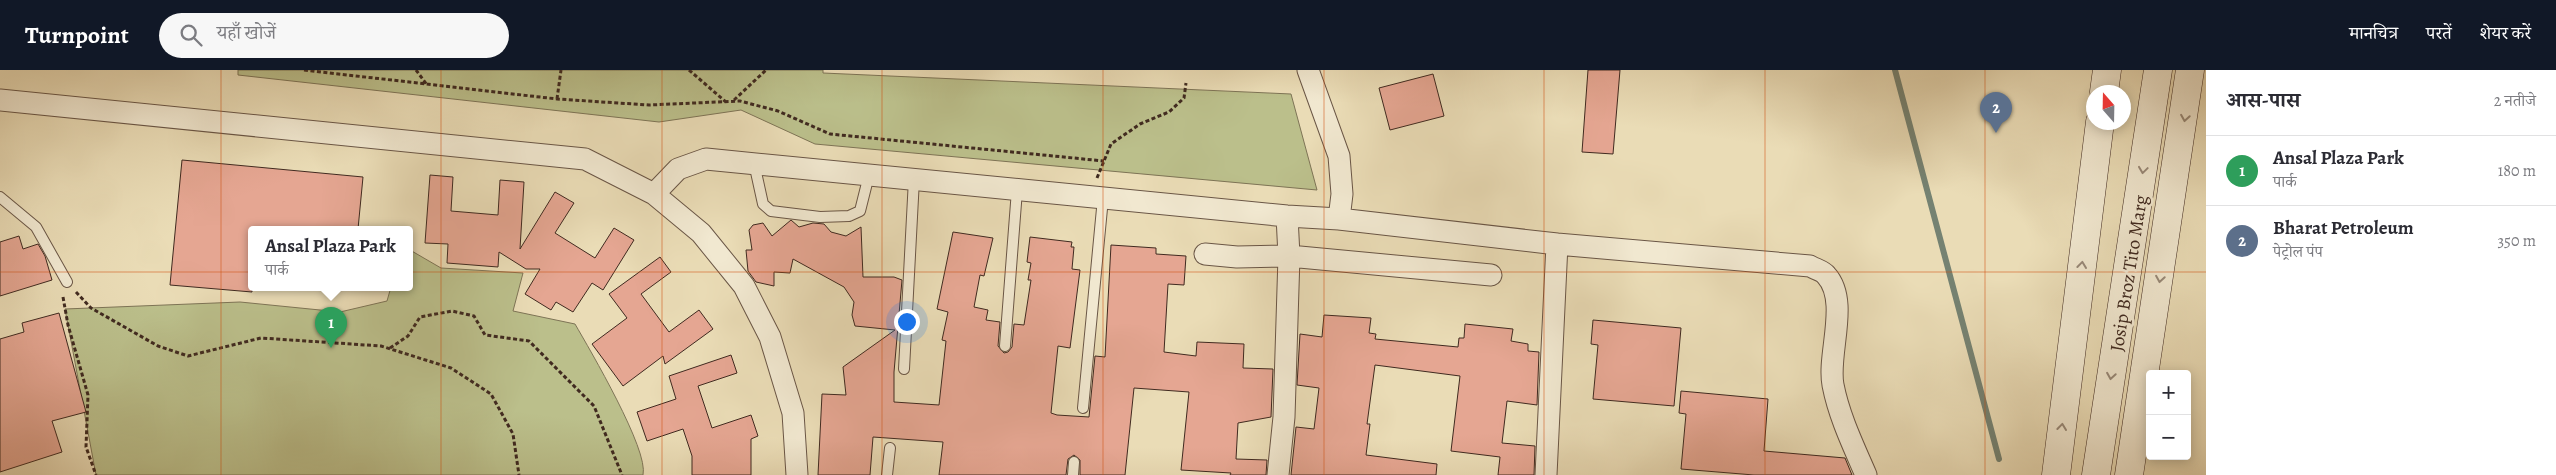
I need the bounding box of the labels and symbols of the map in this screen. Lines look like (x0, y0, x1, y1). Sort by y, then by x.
north arrow (2086, 85, 2131, 130)
pin: 2 (1980, 92, 2012, 133)
one-way arrow (2180, 114, 2190, 123)
one-way arrow (2139, 166, 2149, 174)
street label: Josip Broz Tito Marg (2104, 193, 2154, 353)
one-way arrow (2076, 261, 2087, 269)
one-way arrow (2155, 275, 2165, 283)
pin: 1 (315, 307, 347, 348)
your location (894, 309, 920, 335)
one-way arrow (2107, 372, 2117, 380)
one-way arrow (2056, 422, 2067, 430)

